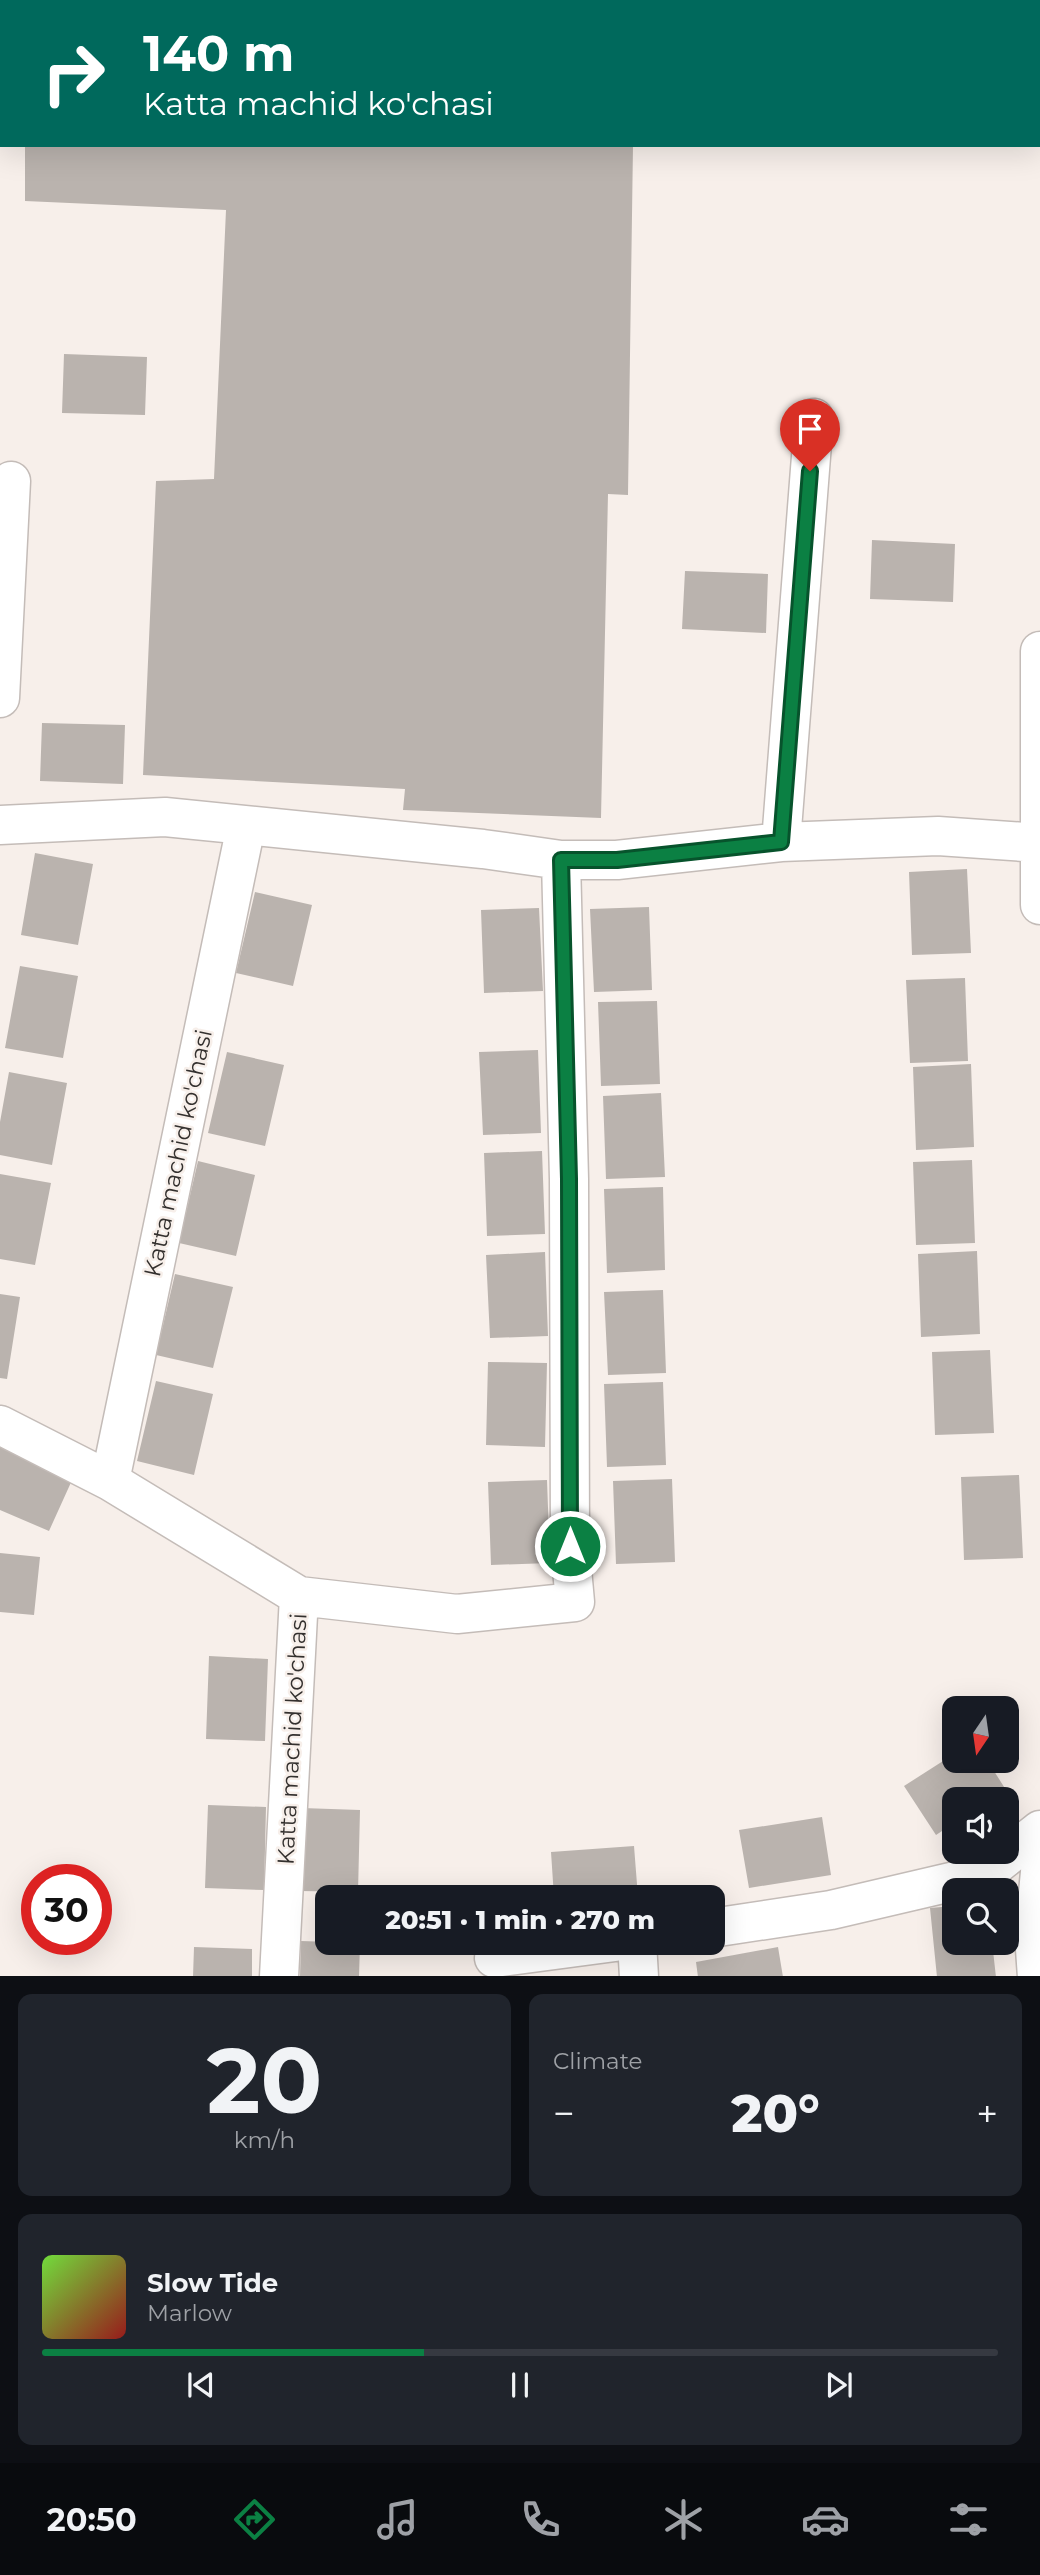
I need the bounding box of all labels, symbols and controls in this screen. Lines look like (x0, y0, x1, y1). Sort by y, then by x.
text: 140 m (143, 24, 295, 83)
icon: right (28, 28, 119, 119)
text: Katta machid ko'chasi (143, 84, 494, 123)
pin (780, 399, 840, 471)
icon: arrive (791, 410, 829, 448)
street label: Katta machid ko'chasi (138, 1027, 218, 1279)
position arrow (533, 1509, 607, 1583)
street label: Katta machid ko'chasi (271, 1612, 313, 1866)
north arrow (942, 1696, 1018, 1773)
map controls (942, 1696, 1019, 1955)
button: sound (942, 1787, 1019, 1864)
speed limit sign: 30 (21, 1864, 112, 1955)
button: search (942, 1878, 1019, 1955)
text: 20:51 · 1 min · 270 m (385, 1904, 655, 1936)
text: 20 (207, 2025, 322, 2136)
text: Climate (553, 2047, 642, 2075)
text: 20° (731, 2082, 820, 2145)
text: − (553, 2090, 575, 2137)
text: + (976, 2090, 998, 2137)
text: km/h (234, 2126, 295, 2154)
text: Slow Tide (147, 2267, 278, 2299)
text: Marlow (147, 2299, 232, 2327)
icon: previous (182, 2366, 220, 2404)
icon: pause (501, 2366, 539, 2404)
icon: next (820, 2366, 858, 2404)
icon: directions (230, 2495, 279, 2544)
icon: music (373, 2495, 422, 2544)
icon: phone (516, 2495, 565, 2544)
icon: climate (659, 2495, 708, 2544)
icon: car (801, 2495, 850, 2544)
icon: filters (944, 2495, 993, 2544)
text: 20:50 (47, 2500, 137, 2539)

